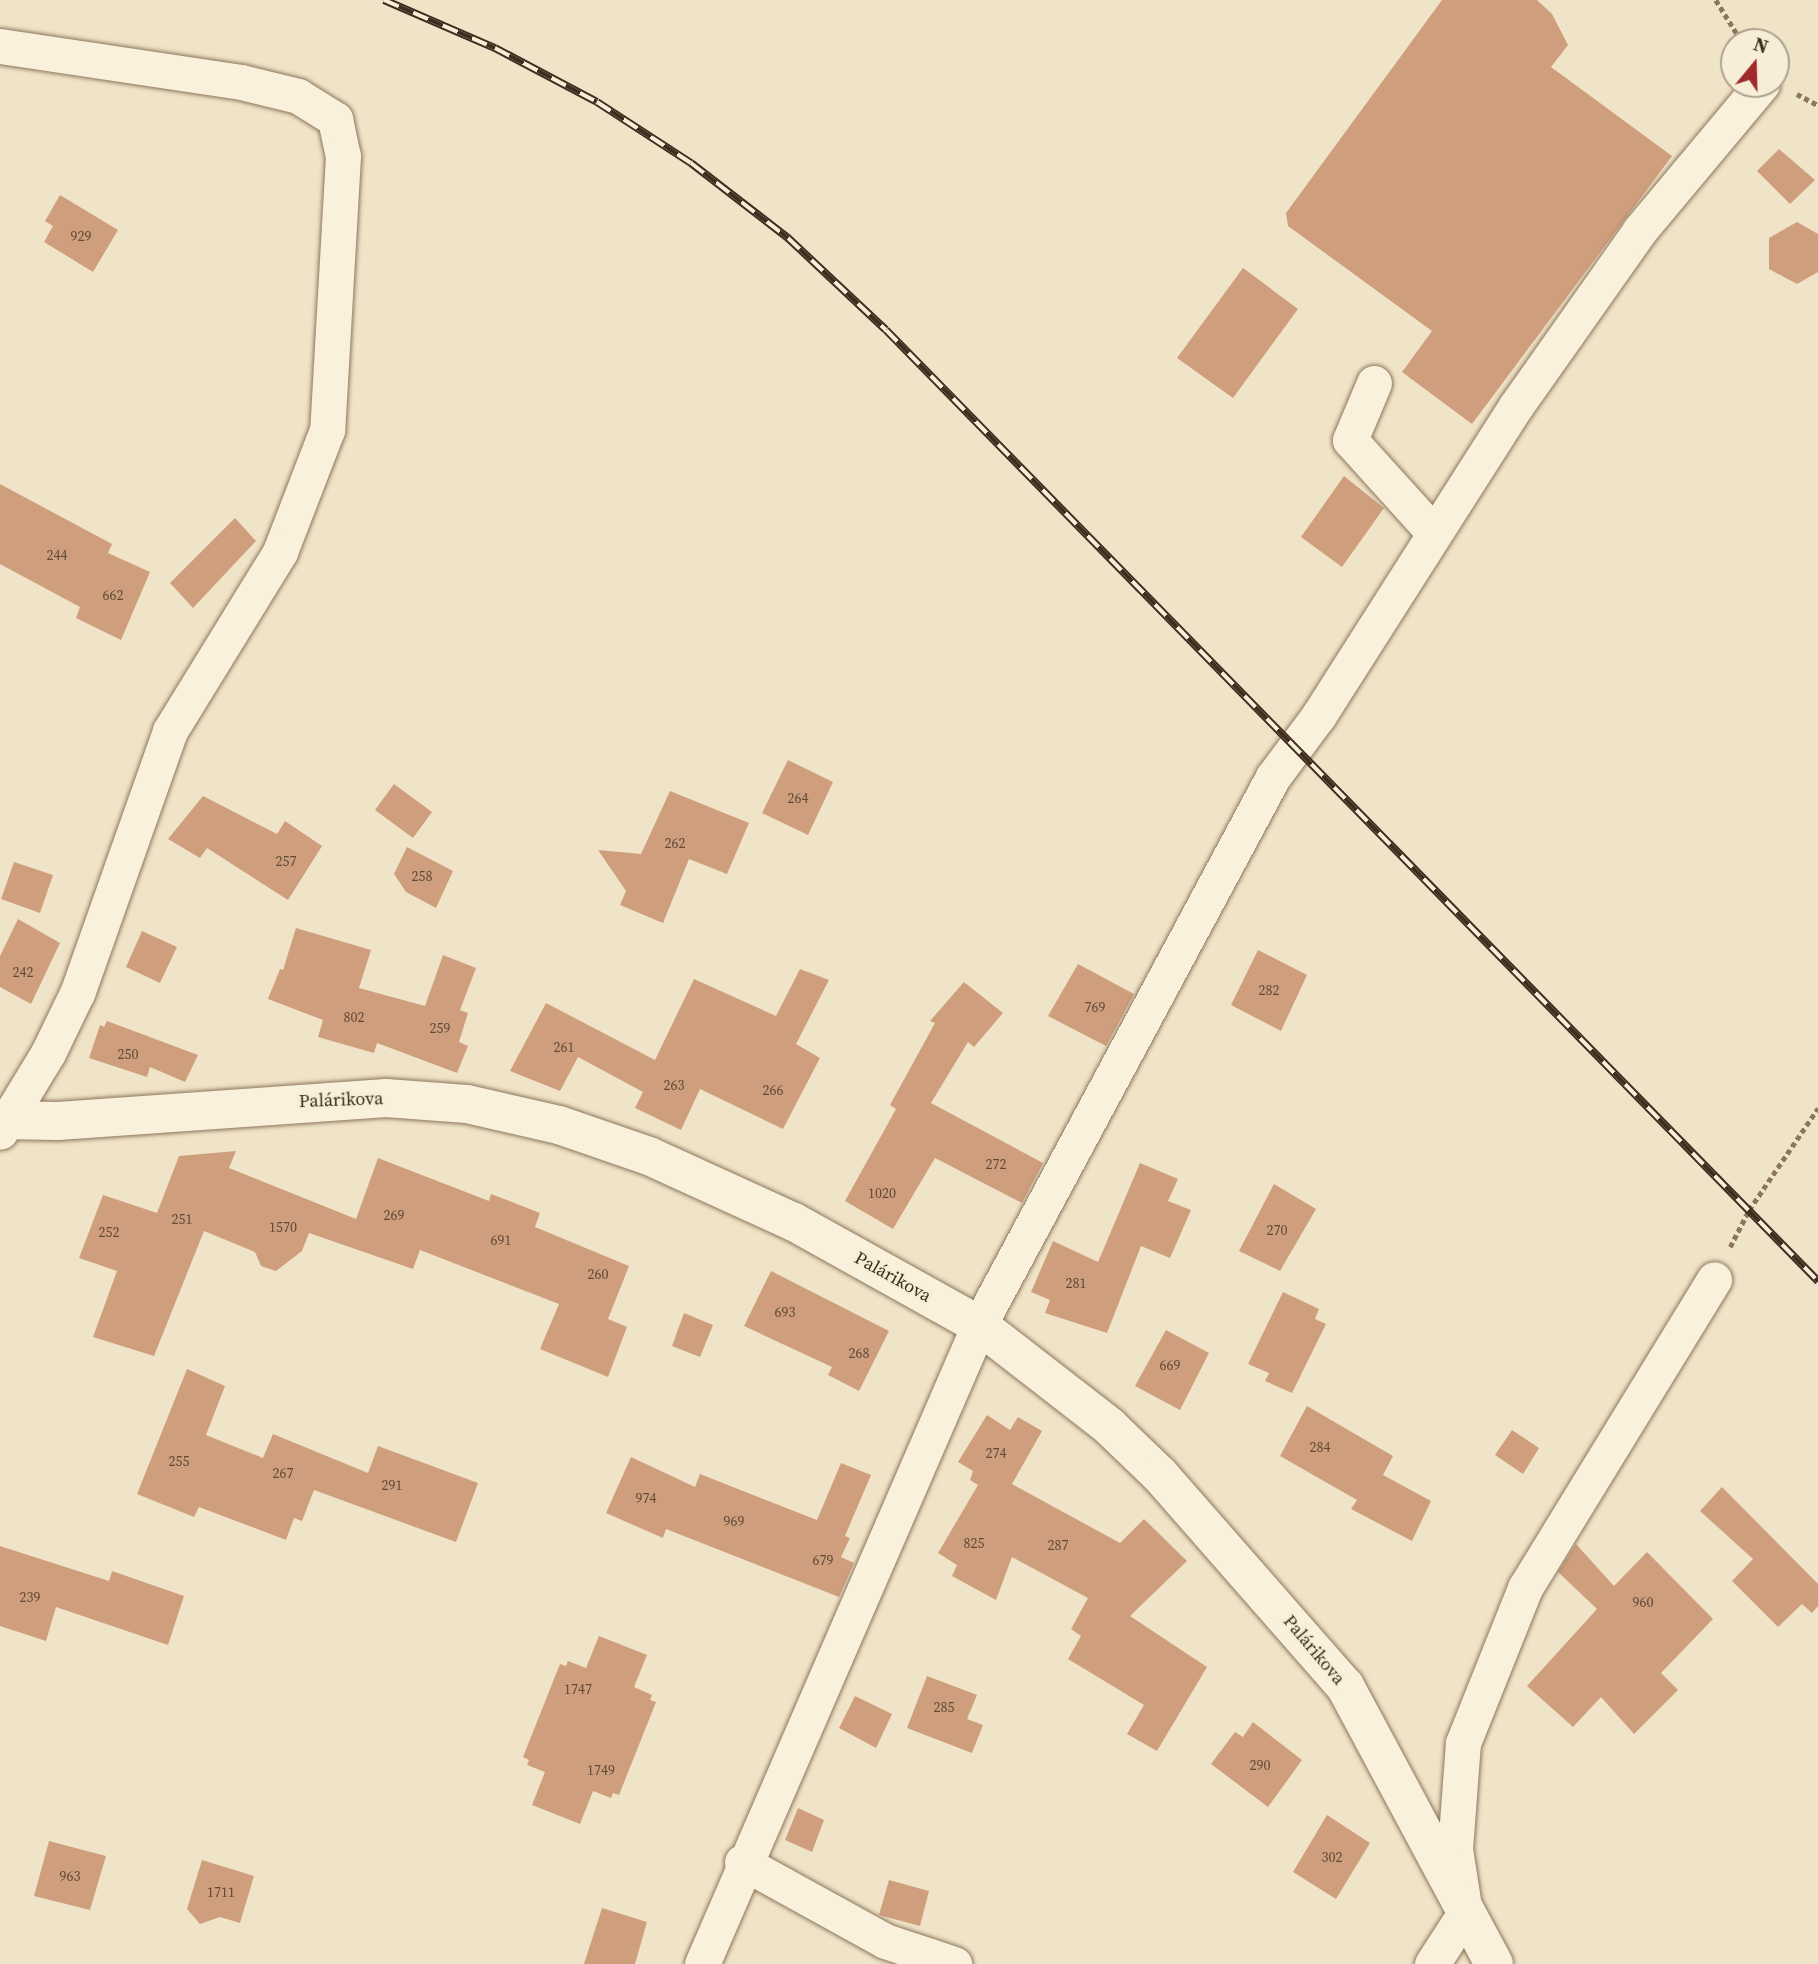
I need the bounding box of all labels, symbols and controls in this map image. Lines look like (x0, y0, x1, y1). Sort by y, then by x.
north arrow (1720, 28, 1790, 98)
text: N (1750, 30, 1772, 60)
house number: 929 (71, 228, 91, 244)
house number: 244 (47, 547, 67, 563)
house number: 662 (103, 587, 123, 603)
house number: 264 (788, 790, 808, 806)
house number: 262 (665, 835, 685, 851)
house number: 257 (276, 853, 296, 869)
house number: 258 (412, 868, 432, 884)
house number: 242 (13, 964, 33, 980)
house number: 282 (1259, 982, 1279, 998)
house number: 769 (1085, 999, 1105, 1015)
house number: 802 (344, 1009, 364, 1025)
house number: 259 (430, 1020, 450, 1036)
house number: 261 (554, 1039, 574, 1055)
house number: 250 (118, 1046, 138, 1062)
house number: 263 (664, 1077, 684, 1093)
house number: 266 (763, 1082, 783, 1098)
street label: Palárikova (298, 1088, 384, 1112)
house number: 272 (986, 1156, 1006, 1172)
house number: 1020 (868, 1185, 896, 1201)
house number: 269 (384, 1207, 404, 1223)
house number: 251 (172, 1211, 192, 1227)
house number: 1570 (269, 1219, 297, 1235)
house number: 270 (1267, 1222, 1287, 1238)
house number: 252 (99, 1224, 119, 1240)
house number: 691 (491, 1232, 511, 1248)
street label: Palárikova (851, 1247, 935, 1307)
house number: 260 (588, 1266, 608, 1282)
house number: 281 (1066, 1275, 1086, 1291)
house number: 693 (775, 1304, 795, 1320)
house number: 268 (849, 1345, 869, 1361)
house number: 669 (1160, 1357, 1180, 1373)
house number: 284 (1310, 1439, 1330, 1455)
house number: 274 (986, 1445, 1006, 1461)
house number: 255 (169, 1453, 189, 1469)
house number: 267 (273, 1465, 293, 1481)
house number: 291 (382, 1477, 402, 1493)
house number: 974 (636, 1490, 656, 1506)
house number: 969 (724, 1513, 744, 1529)
house number: 825 (964, 1535, 984, 1551)
house number: 287 (1048, 1537, 1068, 1553)
house number: 679 (813, 1552, 833, 1568)
house number: 239 (20, 1589, 40, 1605)
house number: 960 (1633, 1594, 1653, 1610)
street label: Palárikova (1279, 1611, 1349, 1689)
house number: 1747 (564, 1681, 592, 1697)
house number: 285 (934, 1699, 954, 1715)
house number: 290 (1250, 1757, 1270, 1773)
house number: 1749 (587, 1762, 615, 1778)
house number: 302 (1322, 1849, 1342, 1865)
house number: 963 (60, 1868, 80, 1884)
house number: 1711 (207, 1884, 235, 1900)

